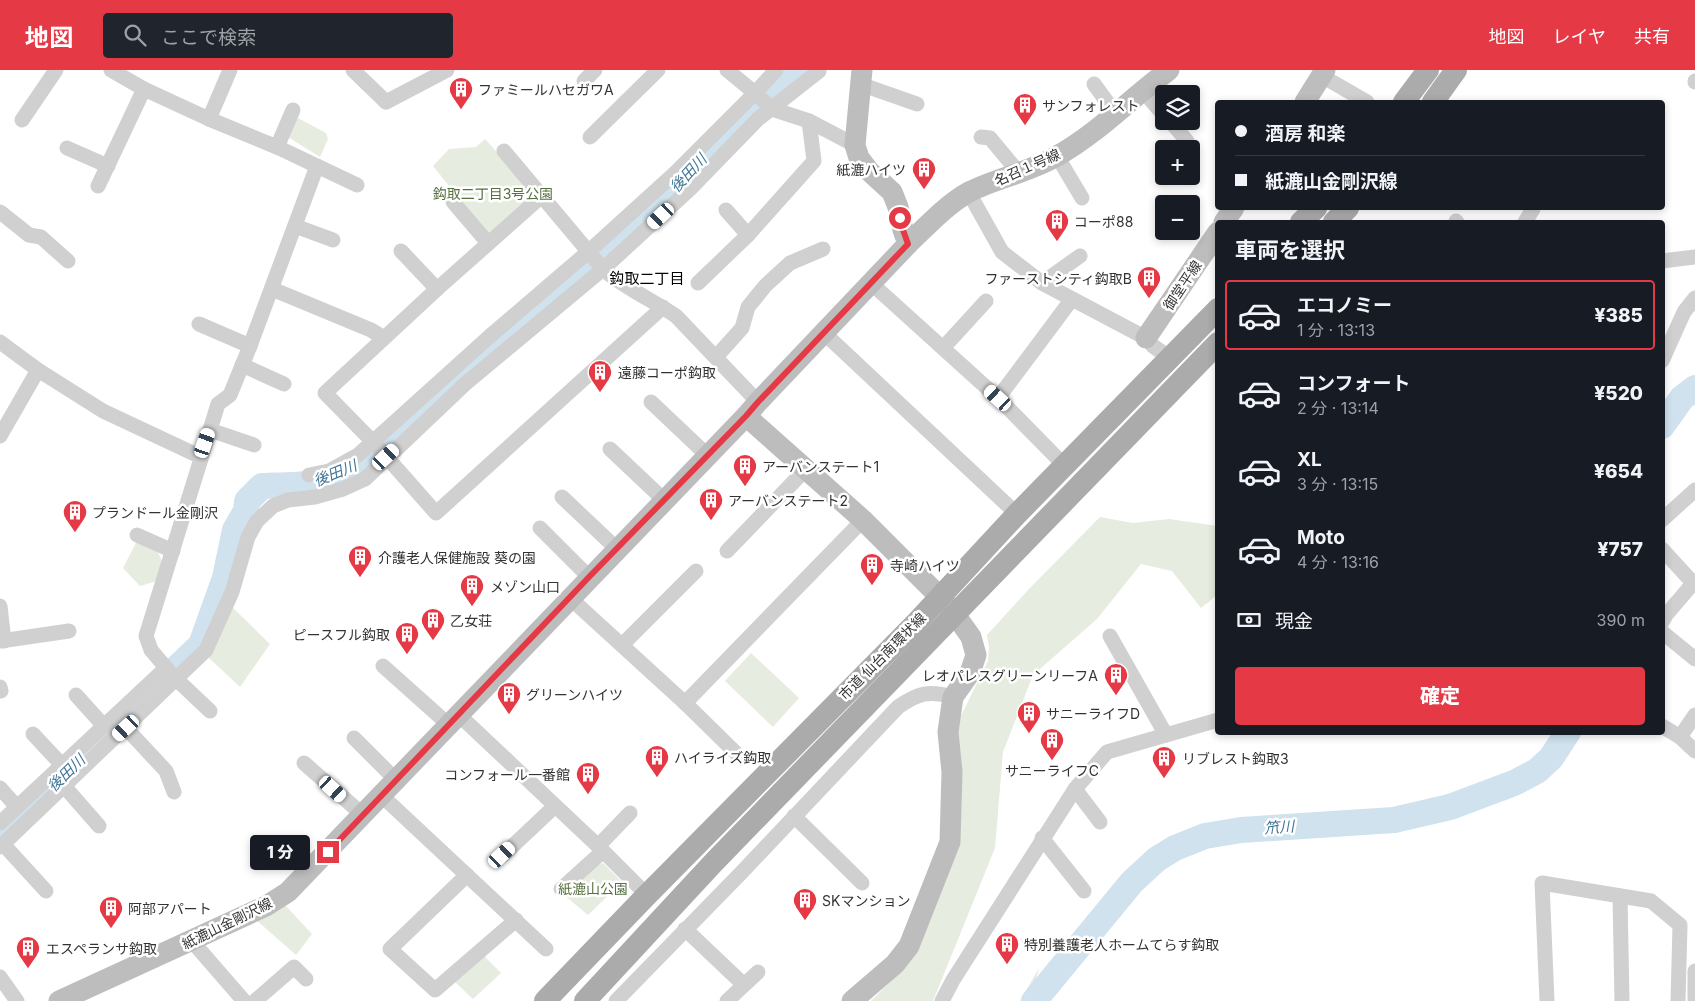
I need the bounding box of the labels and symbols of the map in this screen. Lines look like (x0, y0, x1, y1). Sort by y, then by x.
building icon: ファミールハセガワA (448, 76, 474, 110)
place label: ファミールハセガワA (478, 81, 614, 98)
building icon: サンフォレスト (1012, 92, 1038, 126)
place label: サンフォレスト (1042, 97, 1140, 114)
street label: 名召１号線 (992, 145, 1062, 189)
water label: 後田川 (666, 149, 712, 196)
building icon: 紙漉ハイツ (911, 156, 937, 190)
place label: 紙漉ハイツ (836, 161, 906, 178)
park label: 鈎取二丁目3号公園 (433, 185, 553, 202)
car (644, 200, 677, 232)
route start (889, 207, 911, 229)
building icon: コーポ88 (1044, 208, 1070, 242)
place label: コーポ88 (1074, 213, 1133, 230)
street label: 御堂平線 (1159, 257, 1205, 313)
building icon: ファーストシティ鈎取B (1136, 265, 1162, 299)
district label: 鈎取二丁目 (609, 269, 685, 288)
place label: ファーストシティ鈎取B (984, 270, 1132, 287)
building icon: 遠藤コーポ鈎取 (587, 359, 613, 393)
place label: 遠藤コーポ鈎取 (618, 364, 716, 381)
car (981, 382, 1014, 414)
car (193, 426, 216, 460)
car (369, 441, 402, 473)
building icon: アーバンステート1 (732, 453, 758, 487)
water label: 後田川 (311, 455, 361, 490)
place label: アーバンステート1 (762, 458, 879, 475)
building icon: アーバンステート2 (698, 487, 724, 521)
place label: アーバンステート2 (728, 492, 848, 509)
building icon: プランドール金剛沢 (62, 499, 88, 533)
place label: プランドール金剛沢 (92, 504, 218, 521)
building icon: 介護老人保健施設 葵の園 (347, 544, 373, 578)
place label: 介護老人保健施設 葵の園 (378, 549, 536, 566)
building icon: 寺崎ハイツ (859, 552, 885, 586)
place label: 寺崎ハイツ (890, 557, 960, 574)
building icon: メゾン山口 (459, 573, 485, 607)
place label: メゾン山口 (490, 578, 560, 595)
building icon: 乙女荘 (420, 607, 446, 641)
street label: 市道 仙台南環状線 (835, 609, 929, 703)
place label: 乙女荘 (450, 612, 492, 629)
building icon: ピースフル鈎取 (394, 621, 420, 655)
place label: ピースフル鈎取 (293, 626, 390, 643)
building icon: レオパレスグリーンリーフA (1103, 662, 1129, 696)
place label: レオパレスグリーンリーフA (922, 667, 1098, 684)
building icon: グリーンハイツ (496, 681, 522, 715)
place label: グリーンハイツ (526, 686, 623, 703)
building icon: サニーライフD (1016, 700, 1042, 734)
place label: サニーライフD (1046, 705, 1140, 722)
car (109, 712, 142, 744)
building icon: サニーライフC (1039, 727, 1065, 761)
building icon: ハイライズ鈎取 (644, 744, 670, 778)
building icon: リブレスト鈎取3 (1151, 745, 1177, 779)
water label: 後田川 (43, 749, 90, 795)
place label: ハイライズ鈎取 (674, 749, 771, 766)
place label: リブレスト鈎取3 (1182, 750, 1289, 767)
building icon: コンフォール一番館 (575, 761, 601, 795)
place label: サニーライフC (1005, 762, 1099, 779)
place label: コンフォール一番館 (444, 766, 570, 783)
car (316, 773, 349, 805)
water label: 笊川 (1263, 816, 1297, 838)
callout: 1 分 (250, 834, 310, 870)
car (485, 839, 518, 871)
route end (317, 841, 339, 863)
park label: 紙漉山公園 (558, 880, 628, 897)
building icon: SKマンション (792, 887, 818, 921)
place label: SKマンション (822, 892, 910, 909)
street label: 紙漉山金剛沢線 (179, 894, 275, 952)
building icon: 阿部アパート (98, 895, 124, 929)
place label: 阿部アパート (128, 900, 212, 917)
building icon: 特別養護老人ホームてらす鈎取 (994, 931, 1020, 965)
building icon: エスペランサ鈎取 (15, 935, 41, 969)
place label: 特別養護老人ホームてらす鈎取 (1024, 936, 1219, 953)
place label: エスペランサ鈎取 (46, 940, 157, 957)

